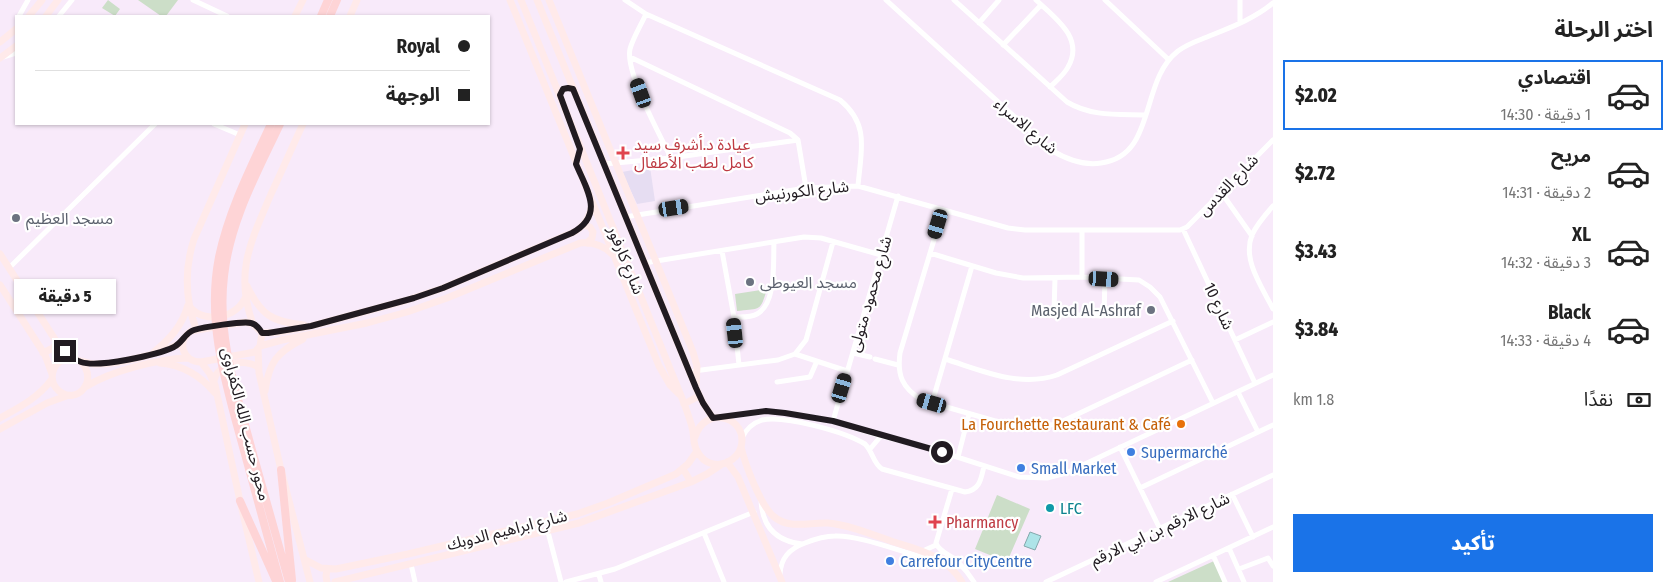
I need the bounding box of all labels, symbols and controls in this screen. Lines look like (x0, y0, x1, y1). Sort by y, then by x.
text: اختر الرحلة (1554, 16, 1653, 43)
text: Royal (396, 35, 440, 58)
text: اقتصادي (1518, 66, 1591, 89)
icon: car (1606, 73, 1651, 118)
car (628, 76, 653, 110)
text: الوجهة (386, 83, 440, 106)
text: $2.02 (1295, 84, 1337, 107)
street label: شارع الاسراء (988, 94, 1062, 160)
text: 1 دقيقة · 14:30 (1501, 105, 1591, 124)
place label: عيادة د.أشرف سيد كامل لطب الأطفال (634, 134, 754, 173)
text: مريح (1551, 144, 1591, 167)
marker: عيادة د.أشرف سيد كامل لطب الأطفال (616, 146, 630, 160)
street label: شارع القدس (1194, 150, 1264, 222)
icon: car (1606, 151, 1651, 196)
text: $2.72 (1295, 162, 1335, 185)
street label: شارع الكورنيش (754, 177, 850, 208)
text: 2 دقيقة · 14:31 (1502, 183, 1591, 202)
car (658, 198, 689, 218)
car (926, 207, 949, 241)
place label: مسجد العظيم (26, 209, 113, 231)
marker: مسجد العظيم (10, 212, 22, 224)
street label: شارع كارفور (601, 222, 648, 298)
text: XL (1572, 223, 1591, 246)
icon: car (1606, 229, 1651, 274)
street label: شارع محمود متولى (844, 234, 898, 355)
text: $3.43 (1295, 240, 1337, 263)
text: 3 دقيقة · 14:32 (1501, 253, 1591, 272)
car (1088, 271, 1119, 287)
place label: مسجد العيوطى (760, 273, 857, 292)
marker: مسجد العيوطى (744, 276, 756, 288)
callout: 5 دقيقة (14, 278, 116, 314)
street label: شارع 10 (1197, 280, 1238, 334)
text: 5 دقيقة (38, 287, 92, 306)
place label: Masjed Al-Ashraf (1031, 301, 1142, 320)
text: Black (1548, 301, 1591, 324)
marker: Masjed Al-Ashraf (1145, 304, 1157, 316)
icon: car (1606, 307, 1651, 352)
car (725, 317, 744, 349)
text: $3.84 (1295, 318, 1338, 341)
text: 4 دقيقة · 14:33 (1500, 331, 1591, 350)
route end (54, 340, 76, 362)
street label: محور حسب الله الكفراوى (218, 345, 274, 503)
car (830, 371, 853, 405)
icon: cash (1625, 386, 1653, 414)
text: نقدًا (1584, 388, 1613, 411)
text: 1.8 km (1293, 390, 1334, 409)
car (915, 392, 948, 414)
place label: La Fourchette Restaurant & Café (961, 415, 1171, 434)
marker: La Fourchette Restaurant & Café (1175, 418, 1187, 430)
route start (931, 441, 953, 463)
place label: Supermarché (1141, 443, 1228, 462)
marker: Supermarché (1125, 446, 1137, 458)
place label: Small Market (1031, 459, 1117, 478)
marker: Small Market (1015, 462, 1027, 474)
street label: شارع الارقم بن ابي الارقم (1087, 488, 1234, 572)
place label: LFC (1060, 499, 1082, 518)
marker: LFC (1044, 502, 1056, 514)
street label: شارع ابراهيم الدوبك (445, 506, 570, 557)
place label: Pharmancy (946, 513, 1019, 532)
button: تأكيد (1293, 514, 1653, 572)
marker: Pharmancy (928, 515, 942, 529)
place label: Carrefour CityCentre (900, 552, 1032, 571)
marker: Carrefour CityCentre (884, 555, 896, 567)

